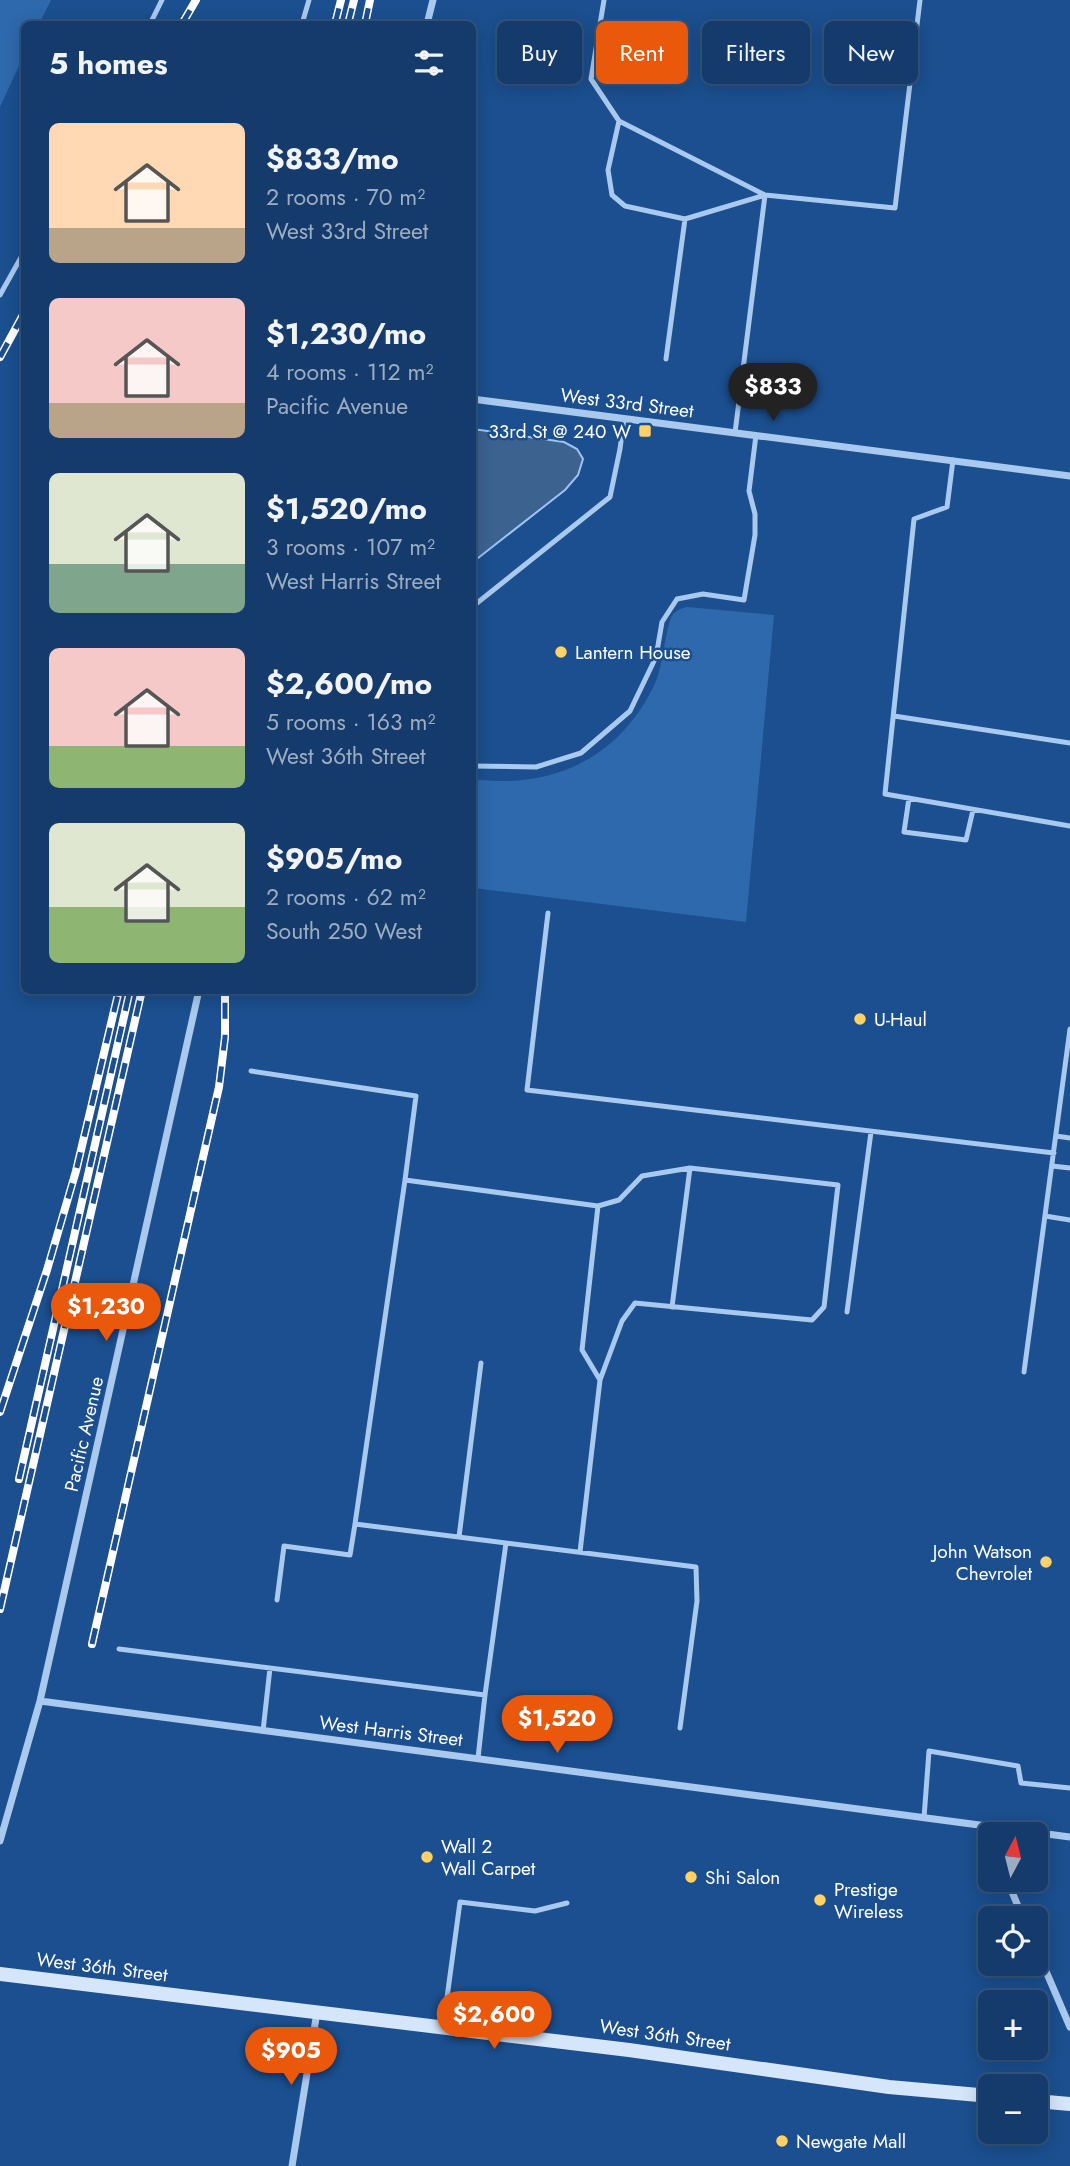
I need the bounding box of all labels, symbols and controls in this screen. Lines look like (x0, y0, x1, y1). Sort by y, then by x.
chip: Buy (497, 21, 582, 84)
chip: Rent (596, 21, 688, 84)
chip: Filters (702, 21, 810, 84)
chip: New (824, 21, 918, 84)
text: 5 homes (49, 42, 168, 85)
icon: filters (410, 44, 448, 82)
text: $833/mo (266, 137, 399, 180)
icon: home (105, 151, 189, 235)
text: 2 rooms · 70 m² (266, 180, 425, 214)
text: West 33rd Street (266, 214, 428, 248)
text: $1,230/mo (266, 312, 426, 355)
icon: home (105, 326, 189, 410)
text: 4 rooms · 112 m² (266, 355, 433, 389)
pin: $833 (732, 364, 814, 423)
text: $833 (744, 369, 802, 403)
street label: West 33rd Street (559, 381, 696, 425)
text: Pacific Avenue (266, 389, 408, 423)
place label: 33rd St @ 240 W (488, 418, 631, 445)
marker: 33rd St @ 240 W (637, 423, 653, 439)
text: $1,520/mo (266, 487, 427, 530)
icon: home (105, 501, 189, 585)
text: 3 rooms · 107 m² (266, 530, 435, 564)
text: West Harris Street (266, 564, 441, 598)
place label: Lantern House (575, 639, 691, 666)
marker: Lantern House (553, 644, 569, 660)
text: $2,600/mo (266, 662, 432, 705)
icon: home (105, 676, 189, 760)
text: 5 rooms · 163 m² (266, 705, 435, 739)
text: West 36th Street (266, 739, 426, 773)
text: $905/mo (266, 837, 402, 880)
icon: home (105, 851, 189, 935)
text: 2 rooms · 62 m² (266, 880, 426, 914)
text: South 250 West (266, 914, 422, 948)
place label: U-Haul (874, 1006, 927, 1033)
marker: U-Haul (852, 1011, 868, 1027)
pin: $1,230 (49, 1284, 163, 1343)
text: $1,230 (67, 1289, 145, 1323)
street label: Pacific Avenue (58, 1374, 110, 1494)
place label: John Watson Chevrolet (930, 1538, 1032, 1587)
marker: John Watson Chevrolet (1038, 1554, 1054, 1570)
pin: $1,520 (500, 1696, 614, 1755)
text: $1,520 (518, 1701, 596, 1735)
street label: West Harris Street (318, 1709, 465, 1753)
north arrow (978, 1822, 1048, 1892)
map controls (978, 1822, 1048, 2144)
place label: Wall 2 Wall Carpet (441, 1833, 536, 1882)
marker: Wall 2 Wall Carpet (419, 1849, 435, 1865)
place label: Shi Salon (705, 1864, 780, 1891)
marker: Shi Salon (683, 1869, 699, 1885)
place label: Prestige Wireless (834, 1876, 904, 1925)
marker: Prestige Wireless (812, 1892, 828, 1908)
button: locate (978, 1906, 1048, 1976)
street label: West 36th Street (35, 1946, 170, 1988)
button: + (978, 1990, 1048, 2060)
pin: $2,600 (437, 1992, 551, 2051)
text: $2,600 (453, 1997, 535, 2031)
street label: West 36th Street (598, 2012, 733, 2058)
pin: $905 (250, 2028, 332, 2087)
text: $905 (261, 2033, 321, 2067)
button: − (978, 2074, 1048, 2144)
place label: Newgate Mall (796, 2128, 906, 2155)
marker: Newgate Mall (774, 2133, 790, 2149)

